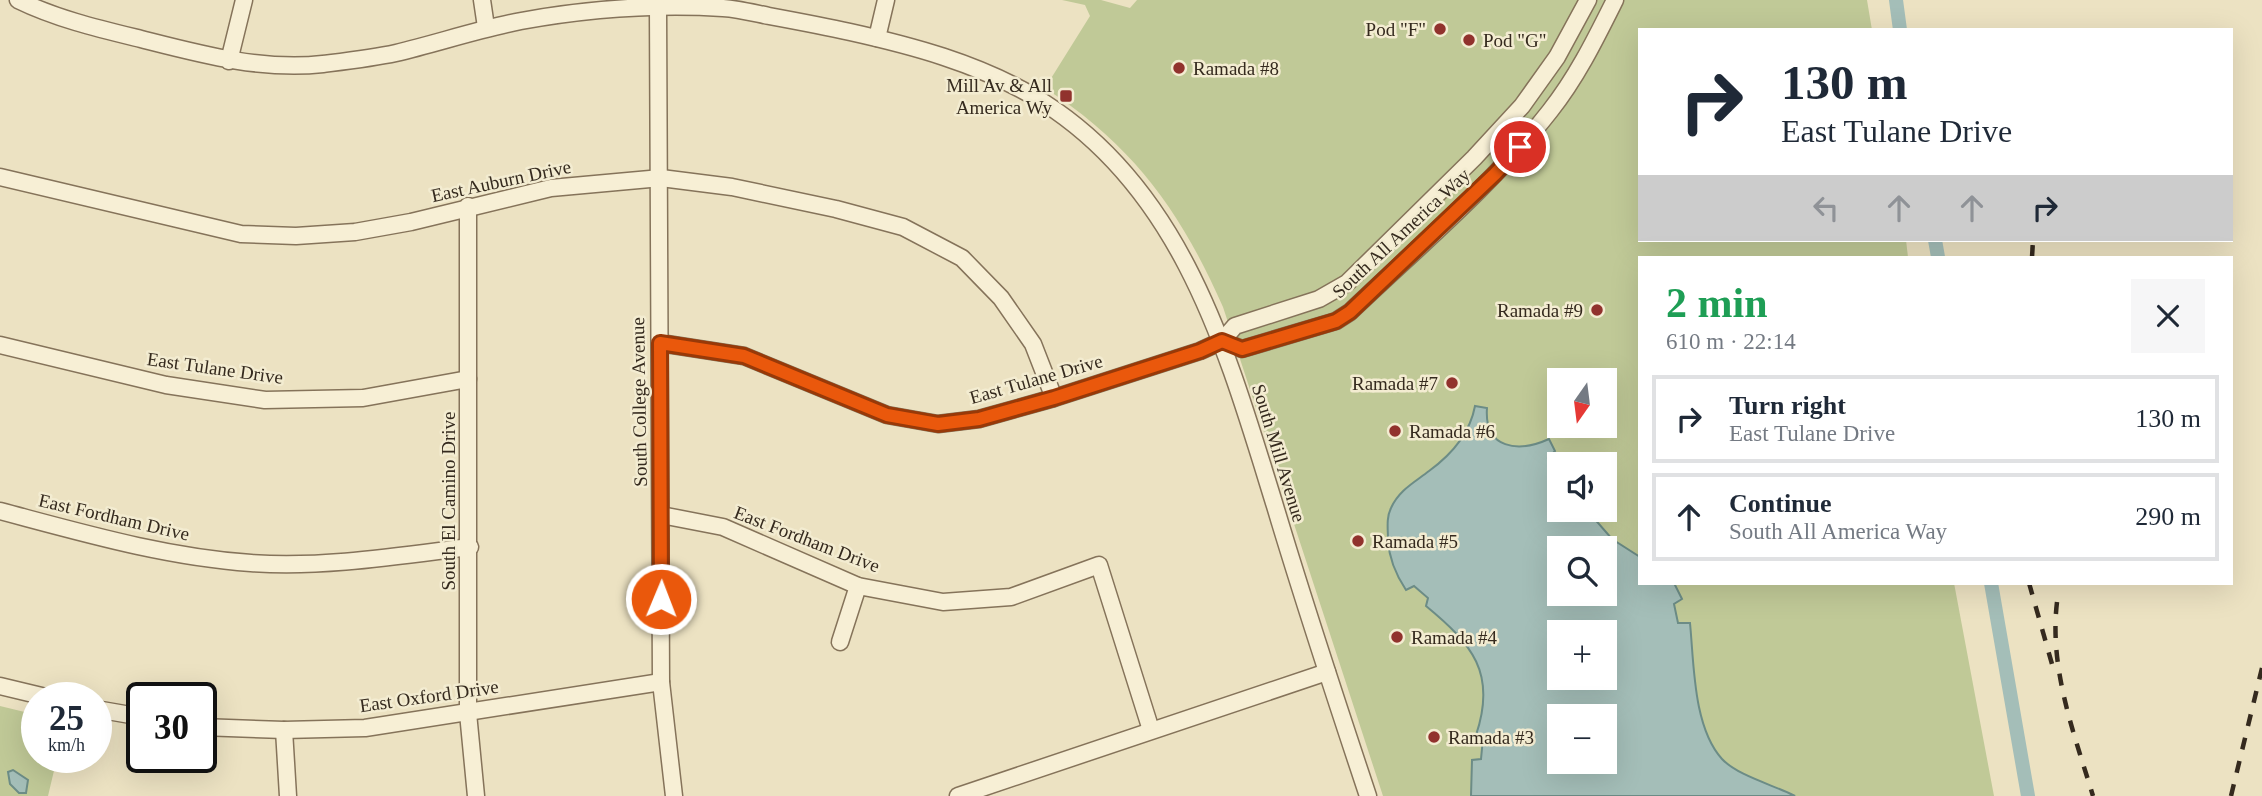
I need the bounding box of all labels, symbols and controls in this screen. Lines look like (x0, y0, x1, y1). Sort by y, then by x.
place label: Pod "F" (1366, 19, 1426, 40)
marker: Pod "F" (1432, 21, 1448, 37)
place label: Pod "G" (1483, 30, 1547, 51)
marker: Pod "G" (1461, 32, 1477, 48)
text: 130 m (1781, 55, 1908, 110)
icon: right (1666, 56, 1757, 147)
place label: Ramada #8 (1193, 58, 1279, 79)
marker: Ramada #8 (1171, 60, 1187, 76)
place label: Mill Av & All America Wy (946, 75, 1052, 118)
marker: Mill Av & All America Wy (1058, 88, 1074, 104)
text: East Tulane Drive (1781, 113, 2012, 149)
pin (1490, 117, 1550, 177)
icon: arrive (1501, 128, 1539, 166)
street label: East Auburn Drive (429, 156, 573, 206)
street label: South All America Way (1328, 164, 1474, 302)
icon: left (1807, 189, 1845, 227)
icon: ahead (1880, 189, 1918, 227)
icon: ahead (1953, 189, 1991, 227)
icon: right (2026, 189, 2064, 227)
button: close (2131, 279, 2205, 353)
text: 2 min (1666, 280, 1768, 326)
place label: Ramada #9 (1497, 300, 1583, 321)
marker: Ramada #9 (1589, 302, 1605, 318)
street label: South College Avenue (627, 317, 651, 487)
text: 610 m · 22:14 (1666, 329, 1796, 354)
street label: East Tulane Drive (146, 348, 284, 388)
street label: East Tulane Drive (967, 350, 1105, 408)
north arrow (1547, 368, 1617, 438)
map controls (1547, 368, 1617, 774)
place label: Ramada #7 (1352, 373, 1438, 394)
marker: Ramada #7 (1444, 375, 1460, 391)
street label: South Mill Avenue (1248, 381, 1310, 525)
text: Turn right (1729, 391, 1846, 420)
icon: right (1670, 400, 1708, 438)
text: 130 m (2135, 404, 2201, 433)
street label: South El Camino Drive (438, 412, 459, 590)
place label: Ramada #6 (1409, 421, 1495, 442)
text: East Tulane Drive (1729, 421, 1895, 446)
marker: Ramada #6 (1387, 423, 1403, 439)
button: sound (1547, 452, 1617, 522)
street label: East Fordham Drive (37, 489, 191, 545)
text: Continue (1729, 489, 1832, 518)
icon: ahead (1670, 498, 1708, 536)
street label: East Fordham Drive (731, 502, 883, 576)
text: 290 m (2135, 502, 2201, 531)
text: South All America Way (1729, 519, 1947, 544)
place label: Ramada #5 (1372, 531, 1458, 552)
marker: Ramada #5 (1350, 533, 1366, 549)
button: search (1547, 536, 1617, 606)
position arrow (624, 562, 698, 636)
button: + (1547, 620, 1617, 690)
place label: Ramada #4 (1411, 627, 1498, 648)
marker: Ramada #4 (1389, 629, 1405, 645)
street label: East Oxford Drive (358, 676, 500, 716)
speed limit sign: 30 (126, 682, 217, 773)
text: 25 (49, 699, 84, 738)
button: − (1547, 704, 1617, 774)
place label: Ramada #3 (1448, 727, 1534, 748)
marker: Ramada #3 (1426, 729, 1442, 745)
text: km/h (48, 735, 85, 755)

